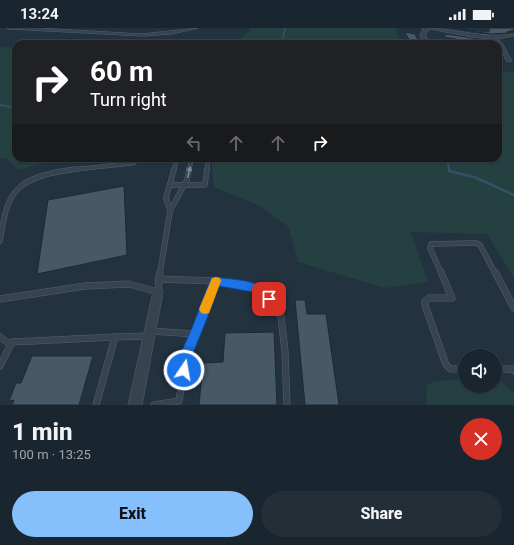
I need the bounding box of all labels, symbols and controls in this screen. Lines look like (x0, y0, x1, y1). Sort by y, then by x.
text: 13:24 (20, 5, 59, 23)
text: 60 m (90, 55, 153, 88)
icon: right (24, 56, 76, 108)
text: Turn right (90, 89, 167, 110)
icon: left (183, 132, 205, 154)
icon: ahead (225, 132, 247, 154)
icon: ahead (267, 132, 289, 154)
icon: right (309, 132, 331, 154)
one-way arrow (186, 166, 192, 178)
pin (252, 282, 286, 316)
icon: arrive (258, 288, 280, 310)
position arrow (163, 349, 205, 391)
map controls (458, 349, 502, 393)
button: sound (458, 349, 502, 393)
text: 1 min (12, 418, 73, 446)
button: close (460, 418, 502, 460)
text: 100 m · 13:25 (12, 447, 91, 462)
button: Exit (12, 491, 253, 537)
button: Share (261, 491, 502, 537)

